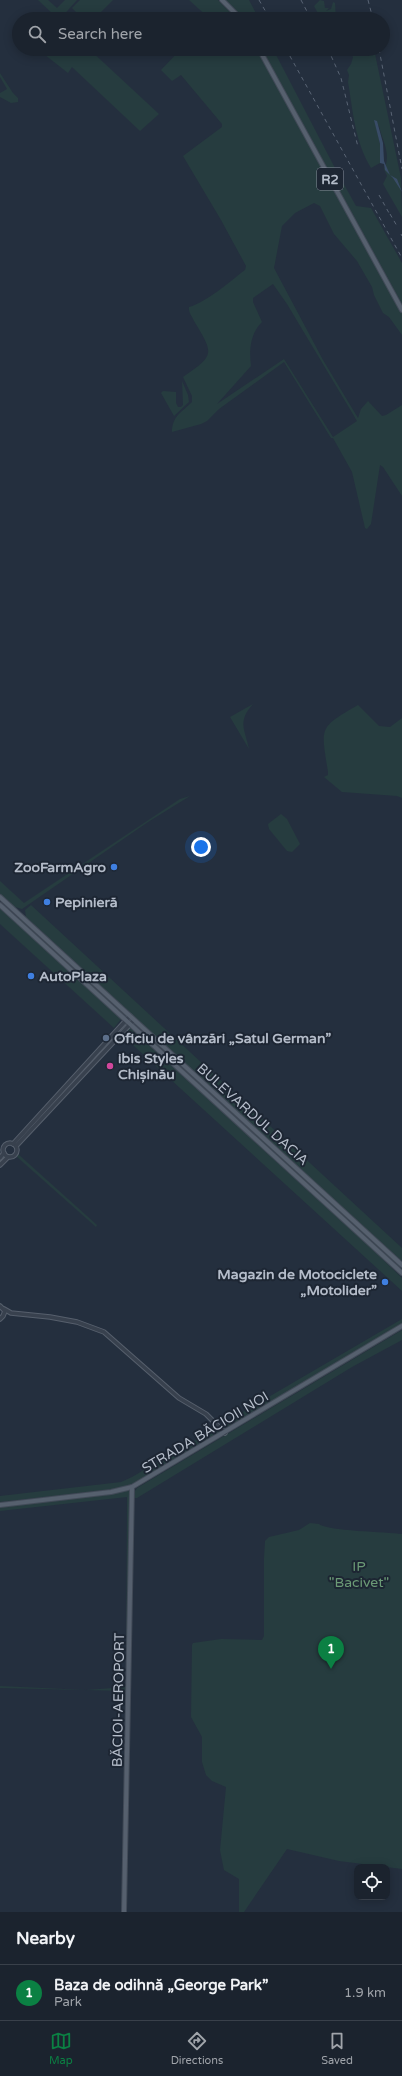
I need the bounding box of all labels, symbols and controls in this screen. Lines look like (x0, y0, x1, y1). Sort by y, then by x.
search box (12, 12, 390, 56)
icon: search (26, 23, 48, 45)
text: Search here (58, 25, 142, 43)
road number: R2 (317, 168, 343, 190)
your location (191, 837, 211, 857)
place label: ZooFarmAgro (14, 859, 106, 876)
marker: ZooFarmAgro (109, 862, 119, 872)
place label: Pepinieră (55, 894, 118, 911)
marker: Pepinieră (42, 897, 52, 907)
place label: AutoPlaza (39, 968, 107, 985)
marker: AutoPlaza (26, 971, 36, 981)
place label: Oficiu de vânzări „Satul German” (114, 1030, 331, 1047)
marker: Oficiu de vânzări „Satul German” (101, 1033, 111, 1043)
place label: ibis Styles Chișinău (118, 1050, 184, 1083)
street label: BULEVARDUL DACIA (193, 1060, 312, 1169)
marker: ibis Styles Chișinău (105, 1061, 115, 1071)
place label: Magazin de Motociclete „Motolider” (217, 1266, 377, 1299)
marker: Magazin de Motociclete „Motolider” (380, 1277, 390, 1287)
street label: STRADA BĂCIOII NOI (139, 1388, 272, 1477)
park label: IP "Bacivet" (329, 1558, 389, 1591)
street label: BĂCIOI-AEROPORT (109, 1632, 128, 1767)
pin: 1 (318, 1636, 344, 1669)
map controls (354, 1864, 390, 1900)
button: locate (354, 1864, 390, 1900)
text: Nearby (16, 1928, 75, 1949)
text: Baza de odihnă „George Park” (54, 1976, 268, 1994)
text: 1 (25, 1985, 33, 2001)
text: 1.9 km (344, 1985, 386, 2001)
text: Park (54, 1994, 82, 2010)
tab: Map (49, 2030, 73, 2067)
tab: Directions (171, 2030, 223, 2067)
tab: Saved (321, 2030, 353, 2067)

